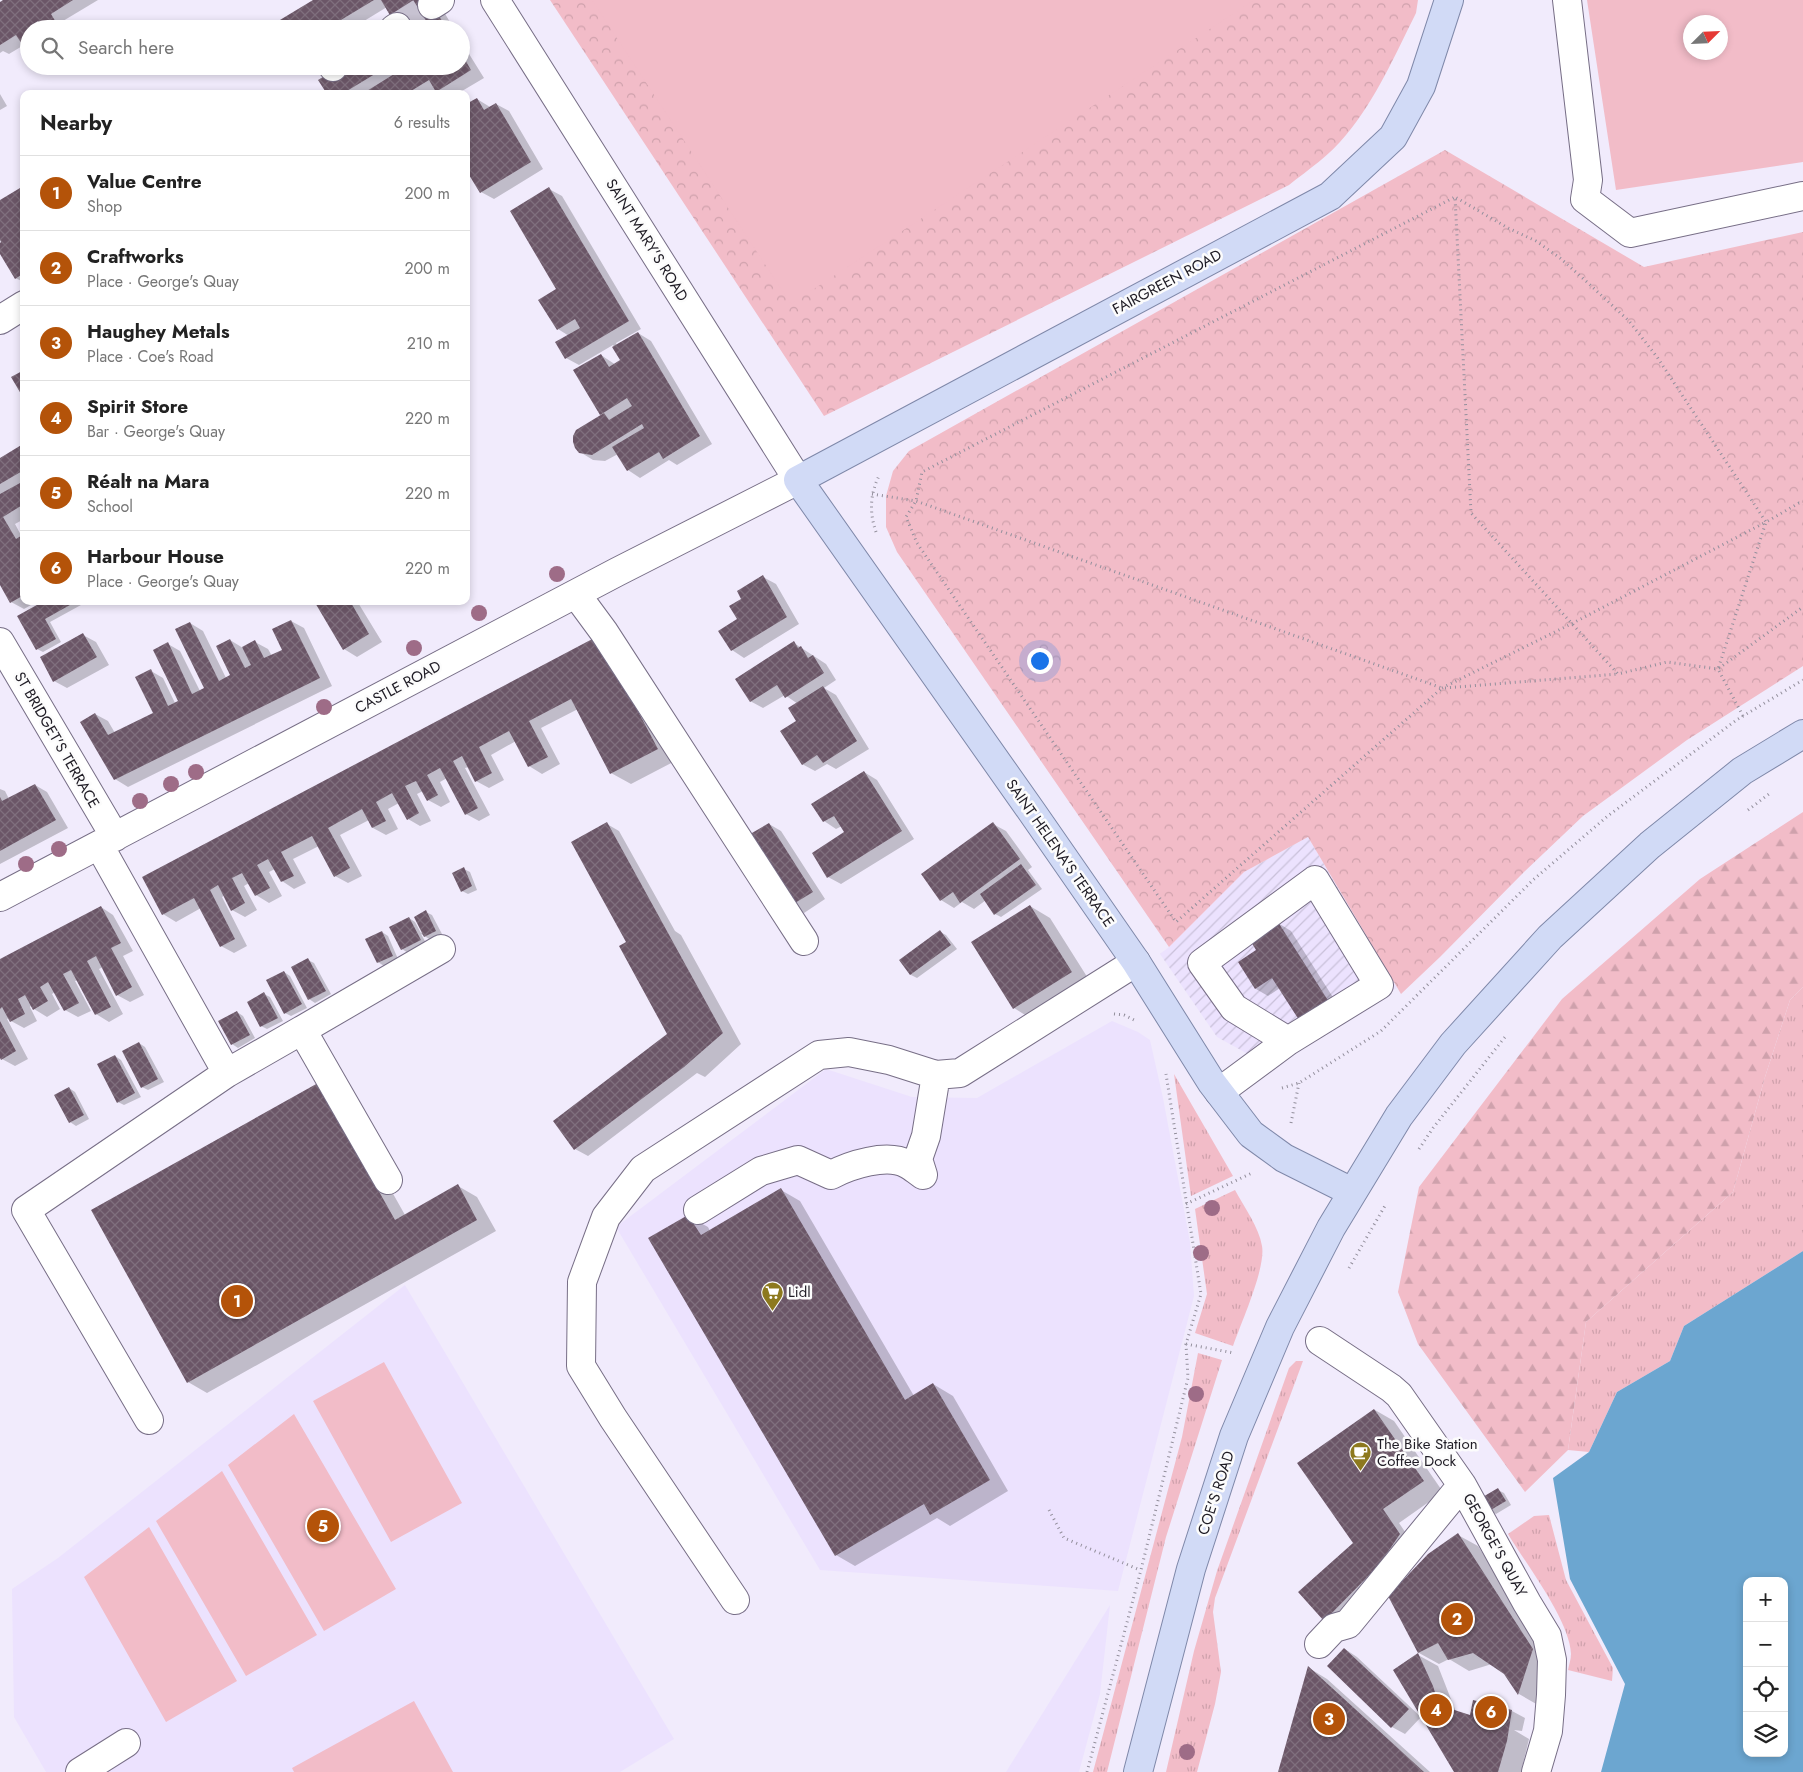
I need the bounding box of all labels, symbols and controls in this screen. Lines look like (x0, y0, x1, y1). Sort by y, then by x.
north arrow (1683, 15, 1728, 60)
search box (20, 20, 470, 75)
icon: search (38, 34, 66, 62)
text: Search here (78, 34, 174, 61)
text: Nearby (40, 108, 112, 138)
text: 6 results (394, 111, 450, 134)
text: Value Centre (87, 168, 202, 195)
street label: SAINT MARY'S ROAD (600, 175, 694, 305)
text: 1 (52, 182, 60, 205)
text: 200 m (404, 182, 450, 205)
text: Shop (87, 195, 122, 218)
text: Craftworks (87, 243, 184, 270)
street label: FAIRGREEN ROAD (1108, 244, 1226, 320)
text: 2 (51, 257, 61, 280)
text: 200 m (404, 257, 450, 280)
text: Place · George's Quay (87, 270, 239, 293)
text: Haughey Metals (87, 318, 230, 345)
text: 3 (51, 332, 61, 355)
text: 210 m (407, 332, 450, 355)
text: Place · Coe's Road (87, 345, 214, 368)
text: Spirit Store (87, 393, 188, 420)
text: 4 (50, 407, 62, 430)
text: 220 m (405, 407, 450, 430)
text: Bar · George's Quay (87, 420, 225, 443)
text: Réalt na Mara (87, 468, 209, 495)
text: 5 (51, 482, 61, 505)
text: 220 m (405, 482, 450, 505)
text: School (87, 495, 133, 518)
text: Harbour House (87, 543, 224, 570)
text: 6 (51, 557, 61, 580)
text: 220 m (405, 557, 450, 580)
text: Place · George's Quay (87, 570, 239, 593)
your location (1027, 648, 1053, 674)
street label: CASTLE ROAD (351, 655, 445, 719)
street label: ST BRIDGET'S TERRACE (9, 668, 105, 812)
street label: SAINT HELENA'S TERRACE (1001, 775, 1119, 931)
supermarket icon: Lidl (760, 1280, 784, 1311)
place label: Lidl (788, 1281, 811, 1303)
pin: 1 (221, 1282, 253, 1320)
place label: The Bike Station Coffee Dock (1377, 1433, 1478, 1472)
cafe icon: The Bike Station Coffee Dock (1349, 1441, 1373, 1472)
street label: COE'S ROAD (1192, 1448, 1240, 1538)
street label: GEORGE'S QUAY (1457, 1489, 1533, 1601)
pin: 5 (307, 1507, 339, 1545)
map controls (1743, 1577, 1788, 1757)
button: + (1743, 1577, 1788, 1622)
pin: 2 (1441, 1600, 1473, 1638)
button: − (1743, 1622, 1788, 1667)
button: locate (1743, 1667, 1788, 1712)
pin: 4 (1420, 1691, 1452, 1729)
pin: 6 (1475, 1693, 1507, 1731)
pin: 3 (1313, 1700, 1345, 1738)
button: layers (1743, 1712, 1788, 1757)

